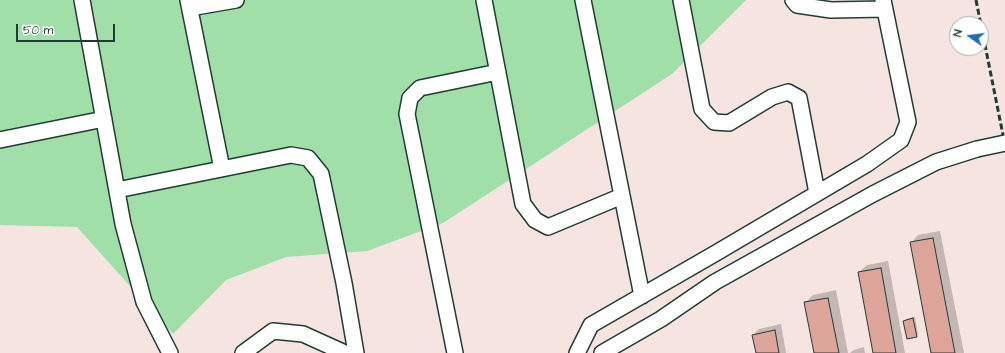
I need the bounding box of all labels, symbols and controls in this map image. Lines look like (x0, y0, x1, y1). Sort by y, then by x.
scale bar (18, 16, 117, 42)
north arrow (949, 16, 989, 56)
text: 50 m (23, 22, 53, 39)
text: N (950, 28, 966, 38)

